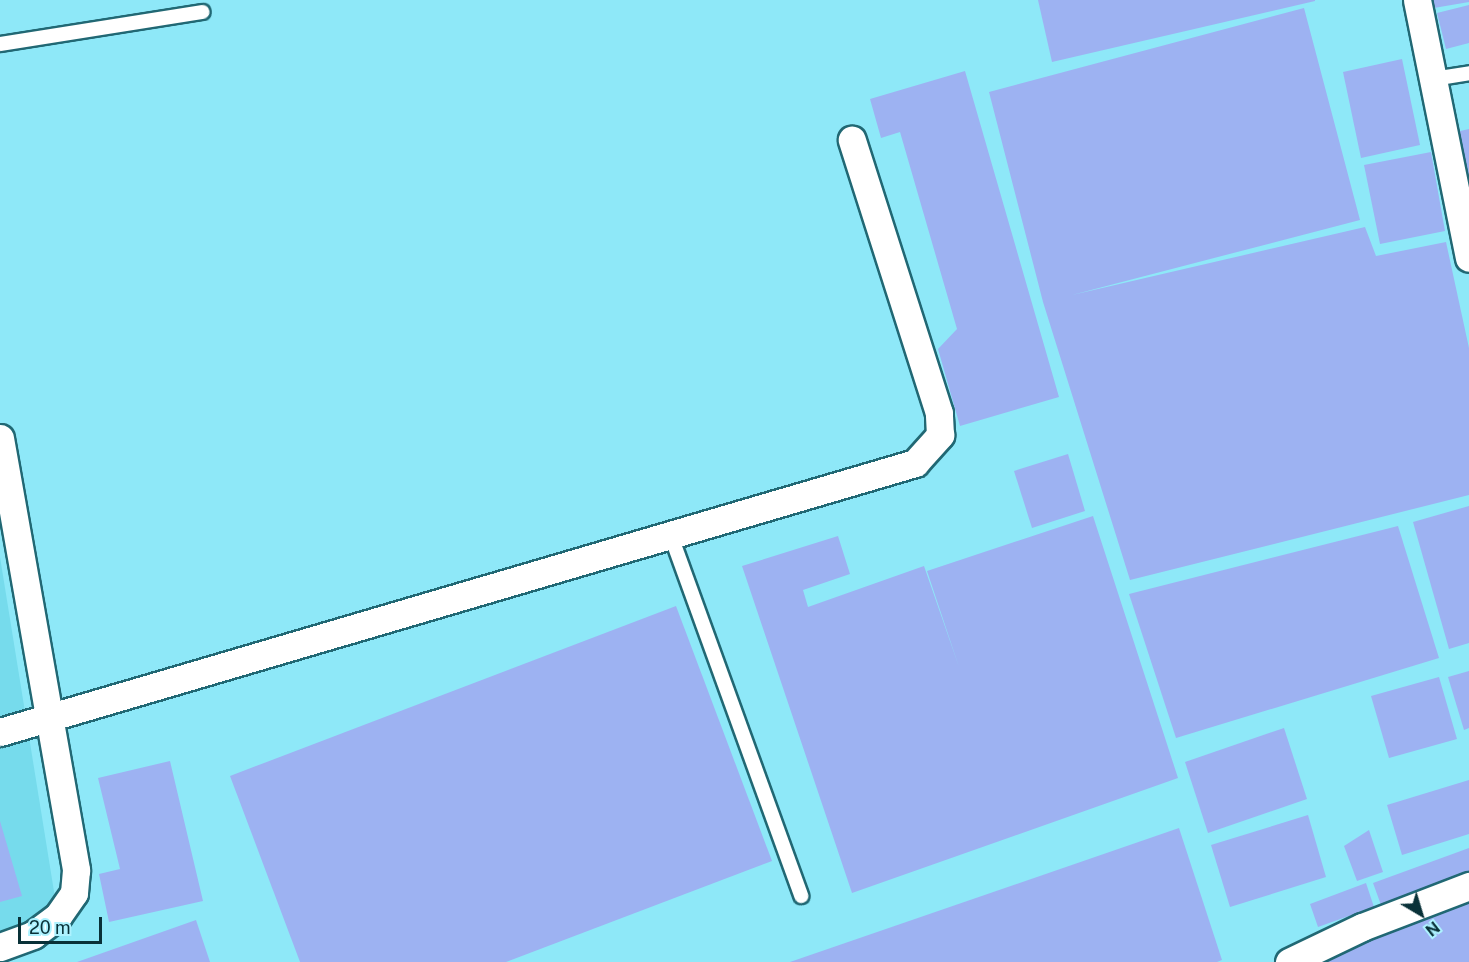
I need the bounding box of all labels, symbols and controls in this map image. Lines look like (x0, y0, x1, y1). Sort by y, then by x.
north arrow (1391, 884, 1451, 944)
scale bar (21, 905, 105, 943)
text: 20 m (29, 917, 71, 938)
text: N (1422, 917, 1443, 940)

